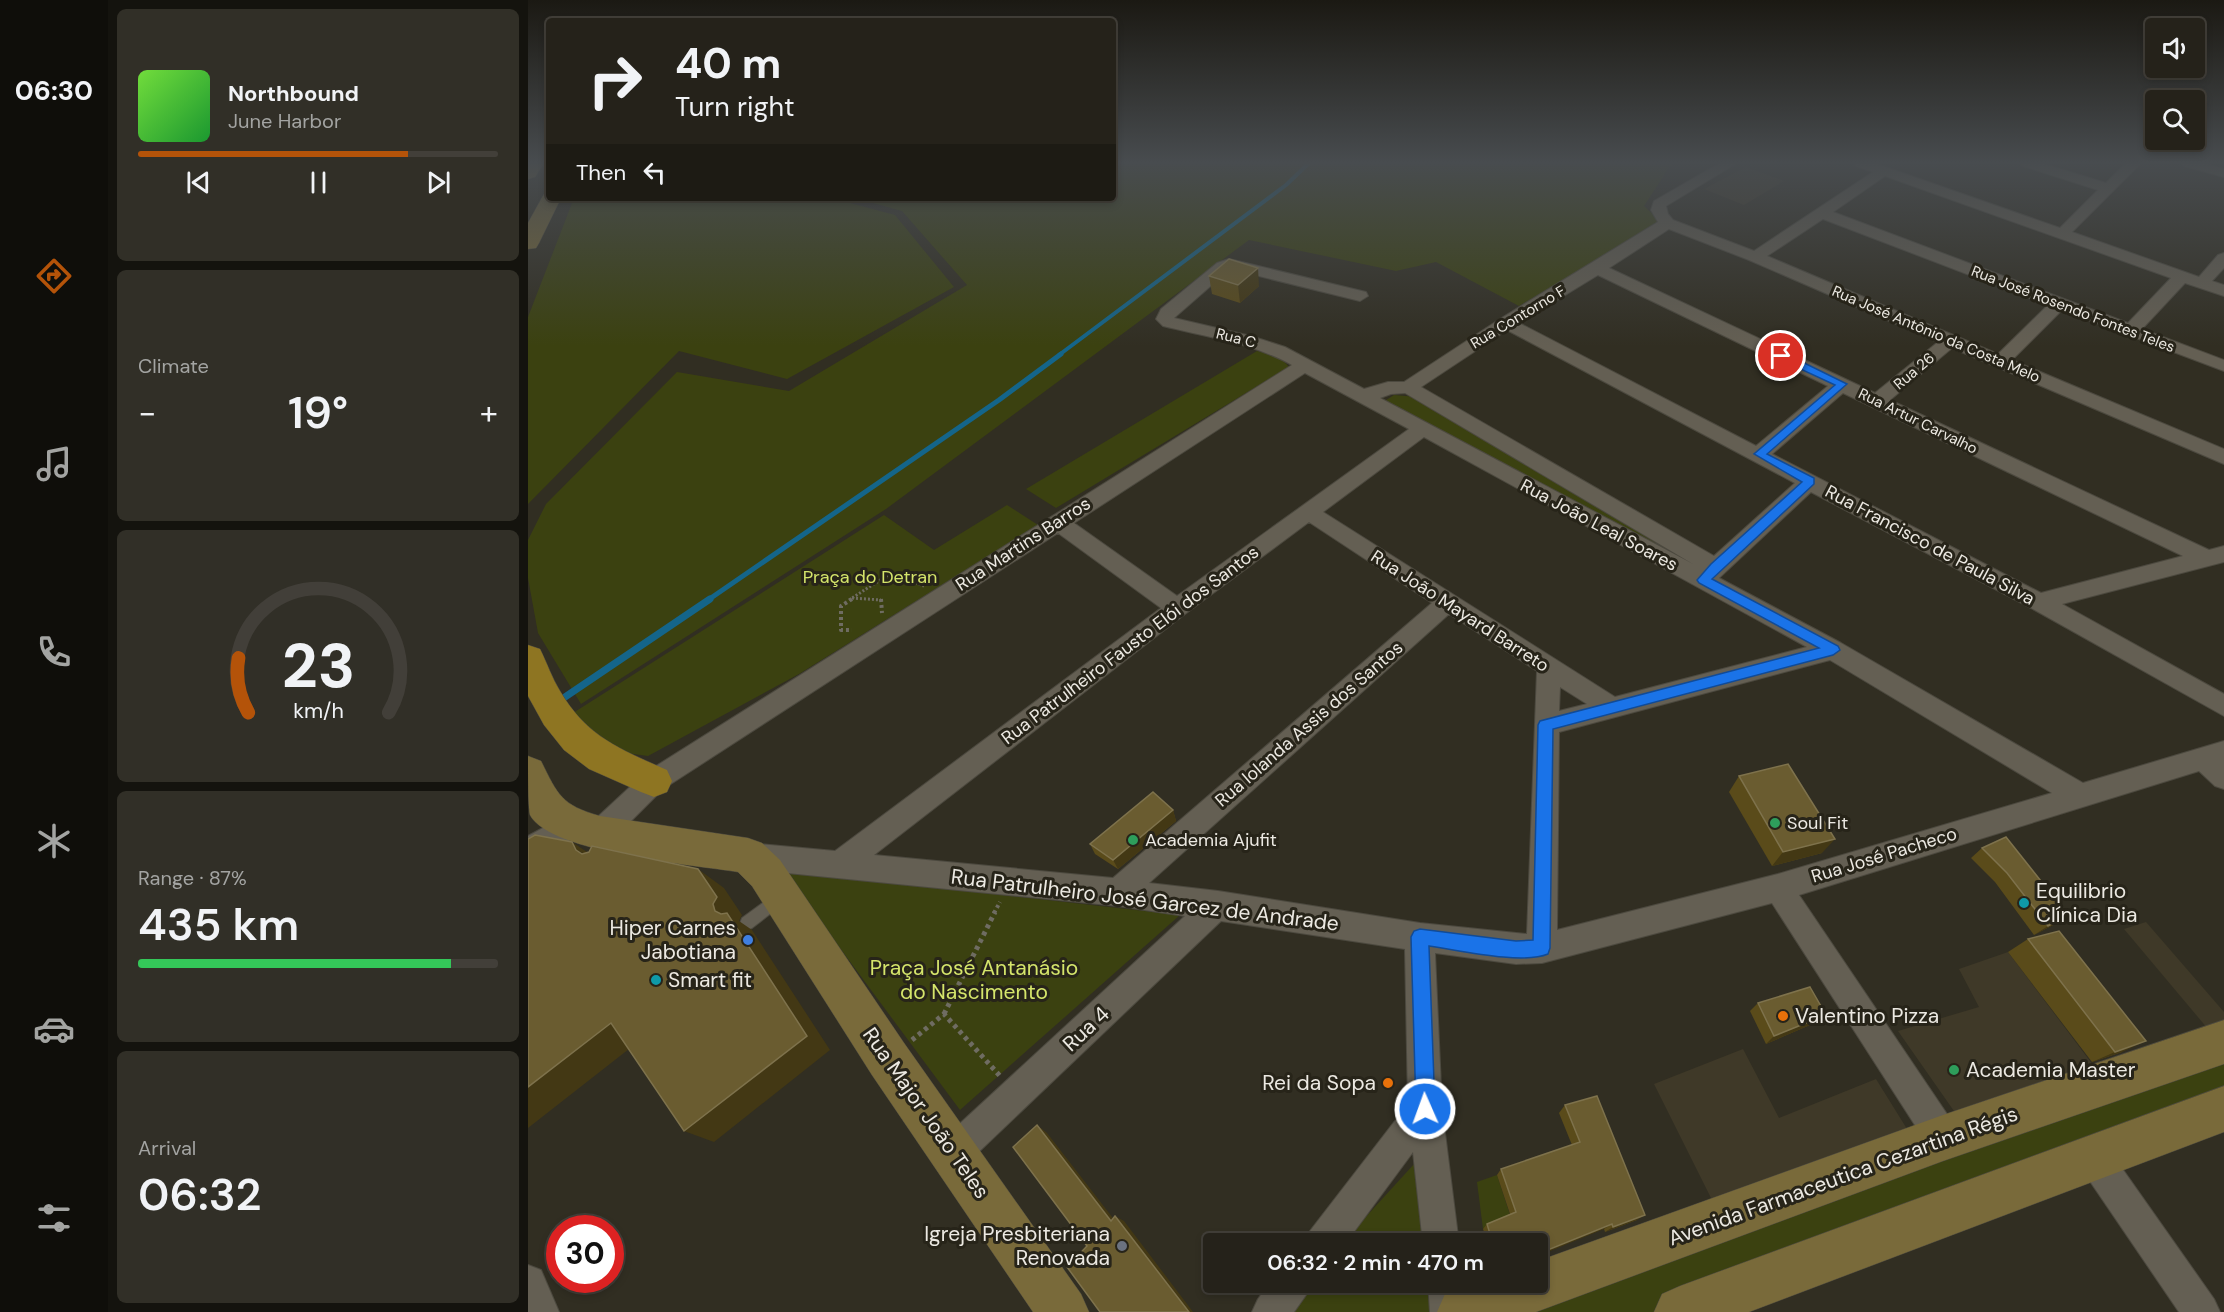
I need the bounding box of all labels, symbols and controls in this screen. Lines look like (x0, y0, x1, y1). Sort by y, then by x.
map controls (2145, 18, 2205, 150)
button: sound (2145, 18, 2205, 78)
text: 40 m (675, 36, 781, 91)
icon: right (576, 42, 654, 120)
text: 06:30 (15, 73, 93, 108)
text: Northbound (228, 79, 359, 108)
text: Turn right (675, 89, 795, 124)
button: search (2145, 90, 2205, 150)
text: June Harbor (228, 108, 341, 134)
icon: left (638, 156, 671, 189)
text: Then (576, 158, 626, 187)
icon: previous (182, 166, 215, 199)
icon: pause (302, 166, 335, 199)
icon: next (422, 166, 455, 199)
icon: directions (33, 255, 75, 297)
street label: Rua José Rosendo Fontes Teles (1968, 261, 2178, 357)
street label: Rua Contorno F (1467, 281, 1569, 353)
street label: Rua José Antônio da Costa Melo (1829, 281, 2043, 387)
street label: Rua C (1214, 323, 1258, 353)
pin (1755, 330, 1806, 381)
icon: arrive (1764, 339, 1797, 372)
street label: Rua 26 (1889, 348, 1939, 394)
text: Climate (138, 353, 209, 379)
text: 19° (288, 383, 348, 442)
street label: Rua Artur Carvalho (1855, 383, 1981, 459)
text: − (138, 391, 156, 434)
text: + (480, 391, 498, 434)
icon: music (33, 443, 75, 485)
street label: Rua João Leal Soares (1516, 473, 1682, 577)
street label: Rua Francisco de Paula Silva (1821, 479, 2039, 611)
street label: Rua Martins Barros (951, 491, 1095, 597)
street label: Rua Patrulheiro Fausto Elói dos Santos (996, 540, 1264, 750)
street label: Rua João Mayard Barreto (1366, 544, 1554, 678)
park label: Praça do Detran (803, 565, 937, 589)
text: 23 (281, 625, 355, 706)
icon: phone (33, 631, 75, 673)
street label: Rua Iolanda Assis dos Santos (1210, 636, 1408, 812)
text: km/h (293, 697, 343, 725)
place label: Soul Fit (1787, 811, 1848, 835)
marker: Soul Fit (1768, 816, 1782, 830)
icon: climate (33, 820, 75, 862)
street label: Rua José Pacheco (1808, 821, 1960, 889)
place label: Academia Ajufit (1145, 828, 1277, 852)
marker: Academia Ajufit (1126, 833, 1140, 847)
street label: Rua Patrulheiro José Garcez de Andrade (949, 862, 1341, 938)
text: Range · 87% (138, 865, 247, 891)
place label: Equilibrio Clínica Dia (2036, 877, 2137, 929)
text: 435 km (138, 895, 299, 954)
marker: Equilibrio Clínica Dia (2017, 896, 2031, 910)
place label: Hiper Carnes Jabotiana (609, 914, 736, 966)
marker: Hiper Carnes Jabotiana (741, 933, 755, 947)
park label: Praça José Antanásio do Nascimento (870, 954, 1078, 1006)
place label: Smart fit (668, 966, 752, 994)
marker: Smart fit (649, 973, 663, 987)
street label: Rua 4 (1057, 1000, 1116, 1058)
place label: Valentino Pizza (1795, 1002, 1939, 1030)
icon: car (33, 1008, 75, 1050)
marker: Valentino Pizza (1776, 1009, 1790, 1023)
street label: Rua Major João Teles (856, 1022, 996, 1204)
place label: Academia Master (1966, 1056, 2136, 1084)
marker: Academia Master (1947, 1063, 1961, 1077)
place label: Rei da Sopa (1262, 1069, 1376, 1097)
marker: Rei da Sopa (1381, 1076, 1395, 1090)
position arrow (1393, 1077, 1457, 1141)
street label: Avenida Farmaceutica Cezartina Régis (1664, 1100, 2022, 1252)
text: Arrival (138, 1135, 196, 1161)
text: 06:32 (138, 1165, 262, 1224)
icon: filters (33, 1197, 75, 1239)
speed limit sign: 30 (546, 1215, 624, 1293)
place label: Igreja Presbiteriana Renovada (924, 1220, 1110, 1272)
marker: Igreja Presbiteriana Renovada (1115, 1239, 1129, 1253)
text: 06:32 · 2 min · 470 m (1267, 1248, 1484, 1277)

